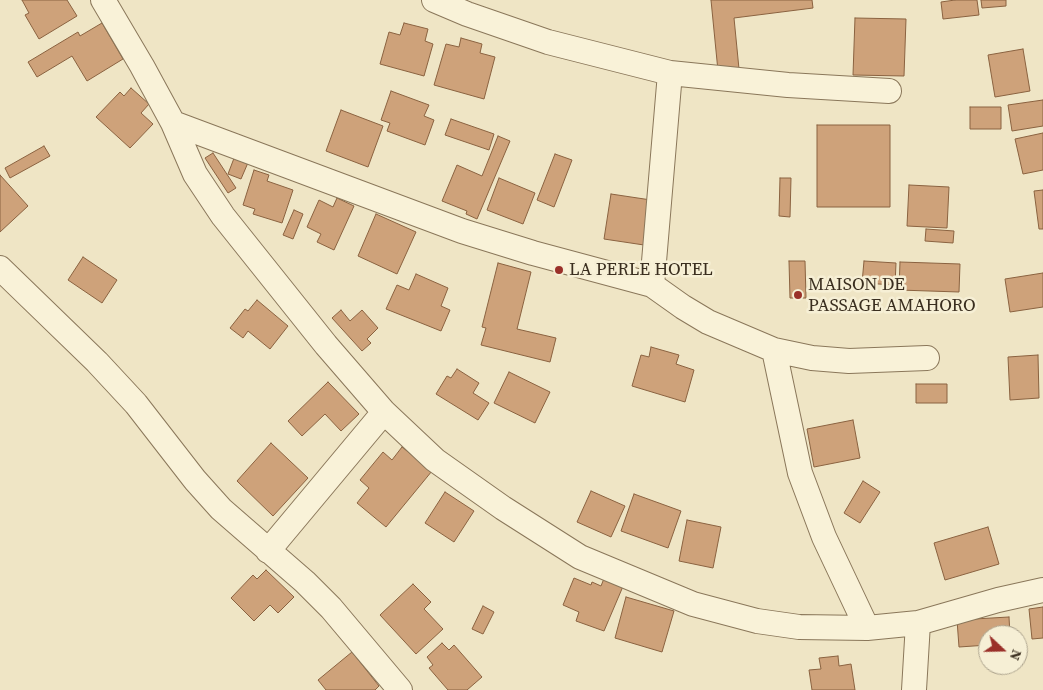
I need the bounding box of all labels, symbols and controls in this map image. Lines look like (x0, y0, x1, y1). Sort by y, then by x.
place label: LA PERLE HOTEL (569, 259, 713, 281)
marker: LA PERLE HOTEL (553, 264, 565, 276)
place label: MAISON DE PASSAGE AMAHORO (808, 274, 976, 316)
marker: MAISON DE PASSAGE AMAHORO (792, 289, 804, 301)
north arrow (978, 625, 1028, 675)
text: N (1005, 647, 1027, 663)

